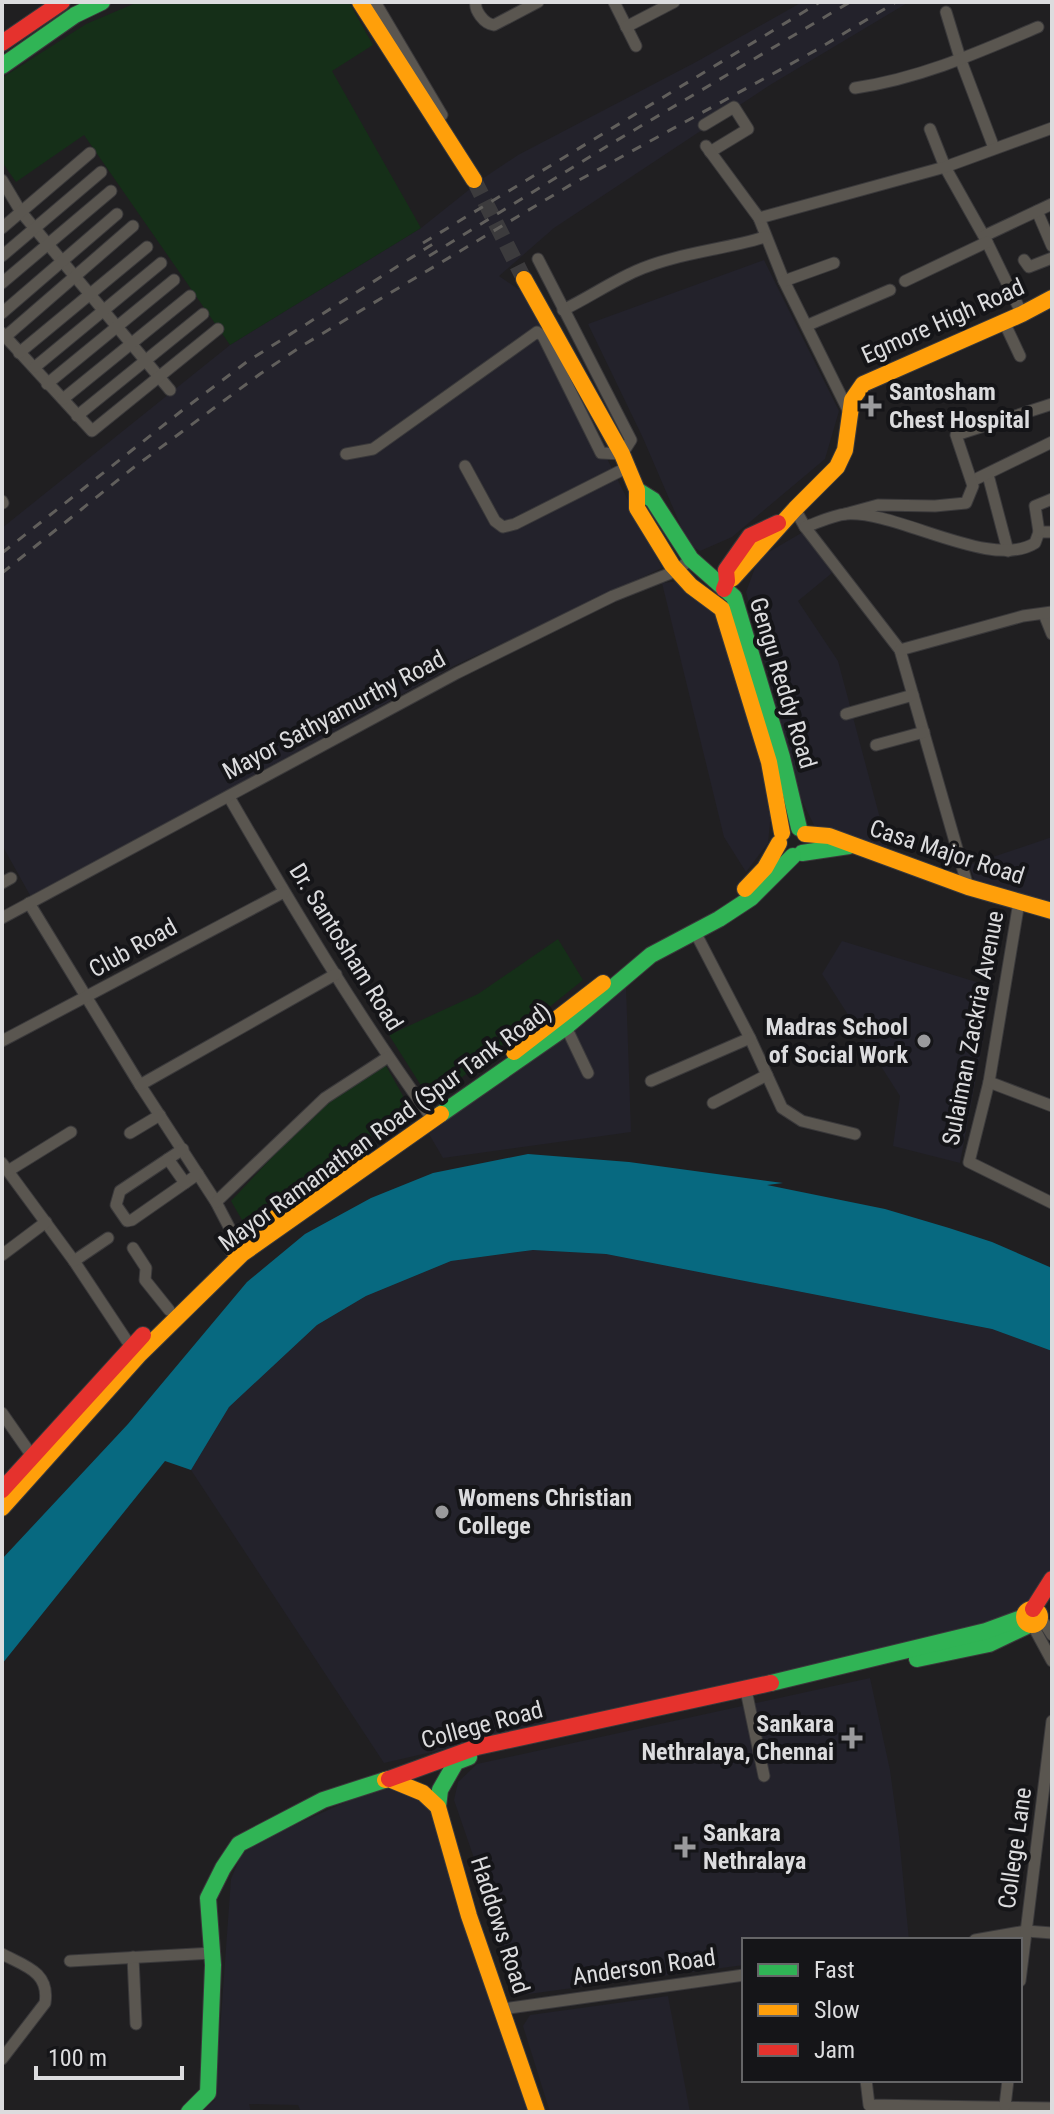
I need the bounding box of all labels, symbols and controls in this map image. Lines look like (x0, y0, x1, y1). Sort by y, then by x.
street label: Egmore High Road (857, 273, 1029, 369)
place label: Santosham Chest Hospital (889, 378, 1030, 434)
marker: Santosham Chest Hospital (860, 395, 882, 417)
street label: Gengu Reddy Road (744, 594, 822, 772)
street label: Mayor Sathyamurthy Road (218, 644, 450, 786)
street label: Casa Major Road (866, 814, 1028, 890)
street label: Dr. Santosham Road (283, 858, 409, 1036)
street label: Sulaiman Zackria Avenue (937, 908, 1009, 1148)
street label: Club Road (84, 912, 182, 984)
street label: Mayor Ramanathan Road (Spur Tank Road) (213, 997, 557, 1257)
place label: Madras School of Social Work (766, 1013, 909, 1069)
marker: Madras School of Social Work (915, 1032, 933, 1050)
place label: Womens Christian College (458, 1484, 632, 1540)
marker: Womens Christian College (433, 1503, 451, 1521)
street label: College Road (418, 1695, 546, 1755)
place label: Sankara Nethralaya, Chennai (641, 1710, 834, 1766)
marker: Sankara Nethralaya, Chennai (841, 1727, 863, 1749)
street label: College Lane (993, 1785, 1037, 1911)
place label: Sankara Nethralaya (703, 1819, 806, 1875)
marker: Sankara Nethralaya (674, 1836, 696, 1858)
street label: Haddows Road (465, 1853, 535, 1997)
legend (742, 1938, 1022, 2082)
street label: Anderson Road (571, 1943, 717, 1991)
text: Fast (814, 1956, 855, 1984)
text: Slow (814, 1996, 860, 2024)
scale bar (36, 2030, 182, 2080)
text: Jam (814, 2036, 855, 2064)
text: 100 m (48, 2044, 107, 2072)

